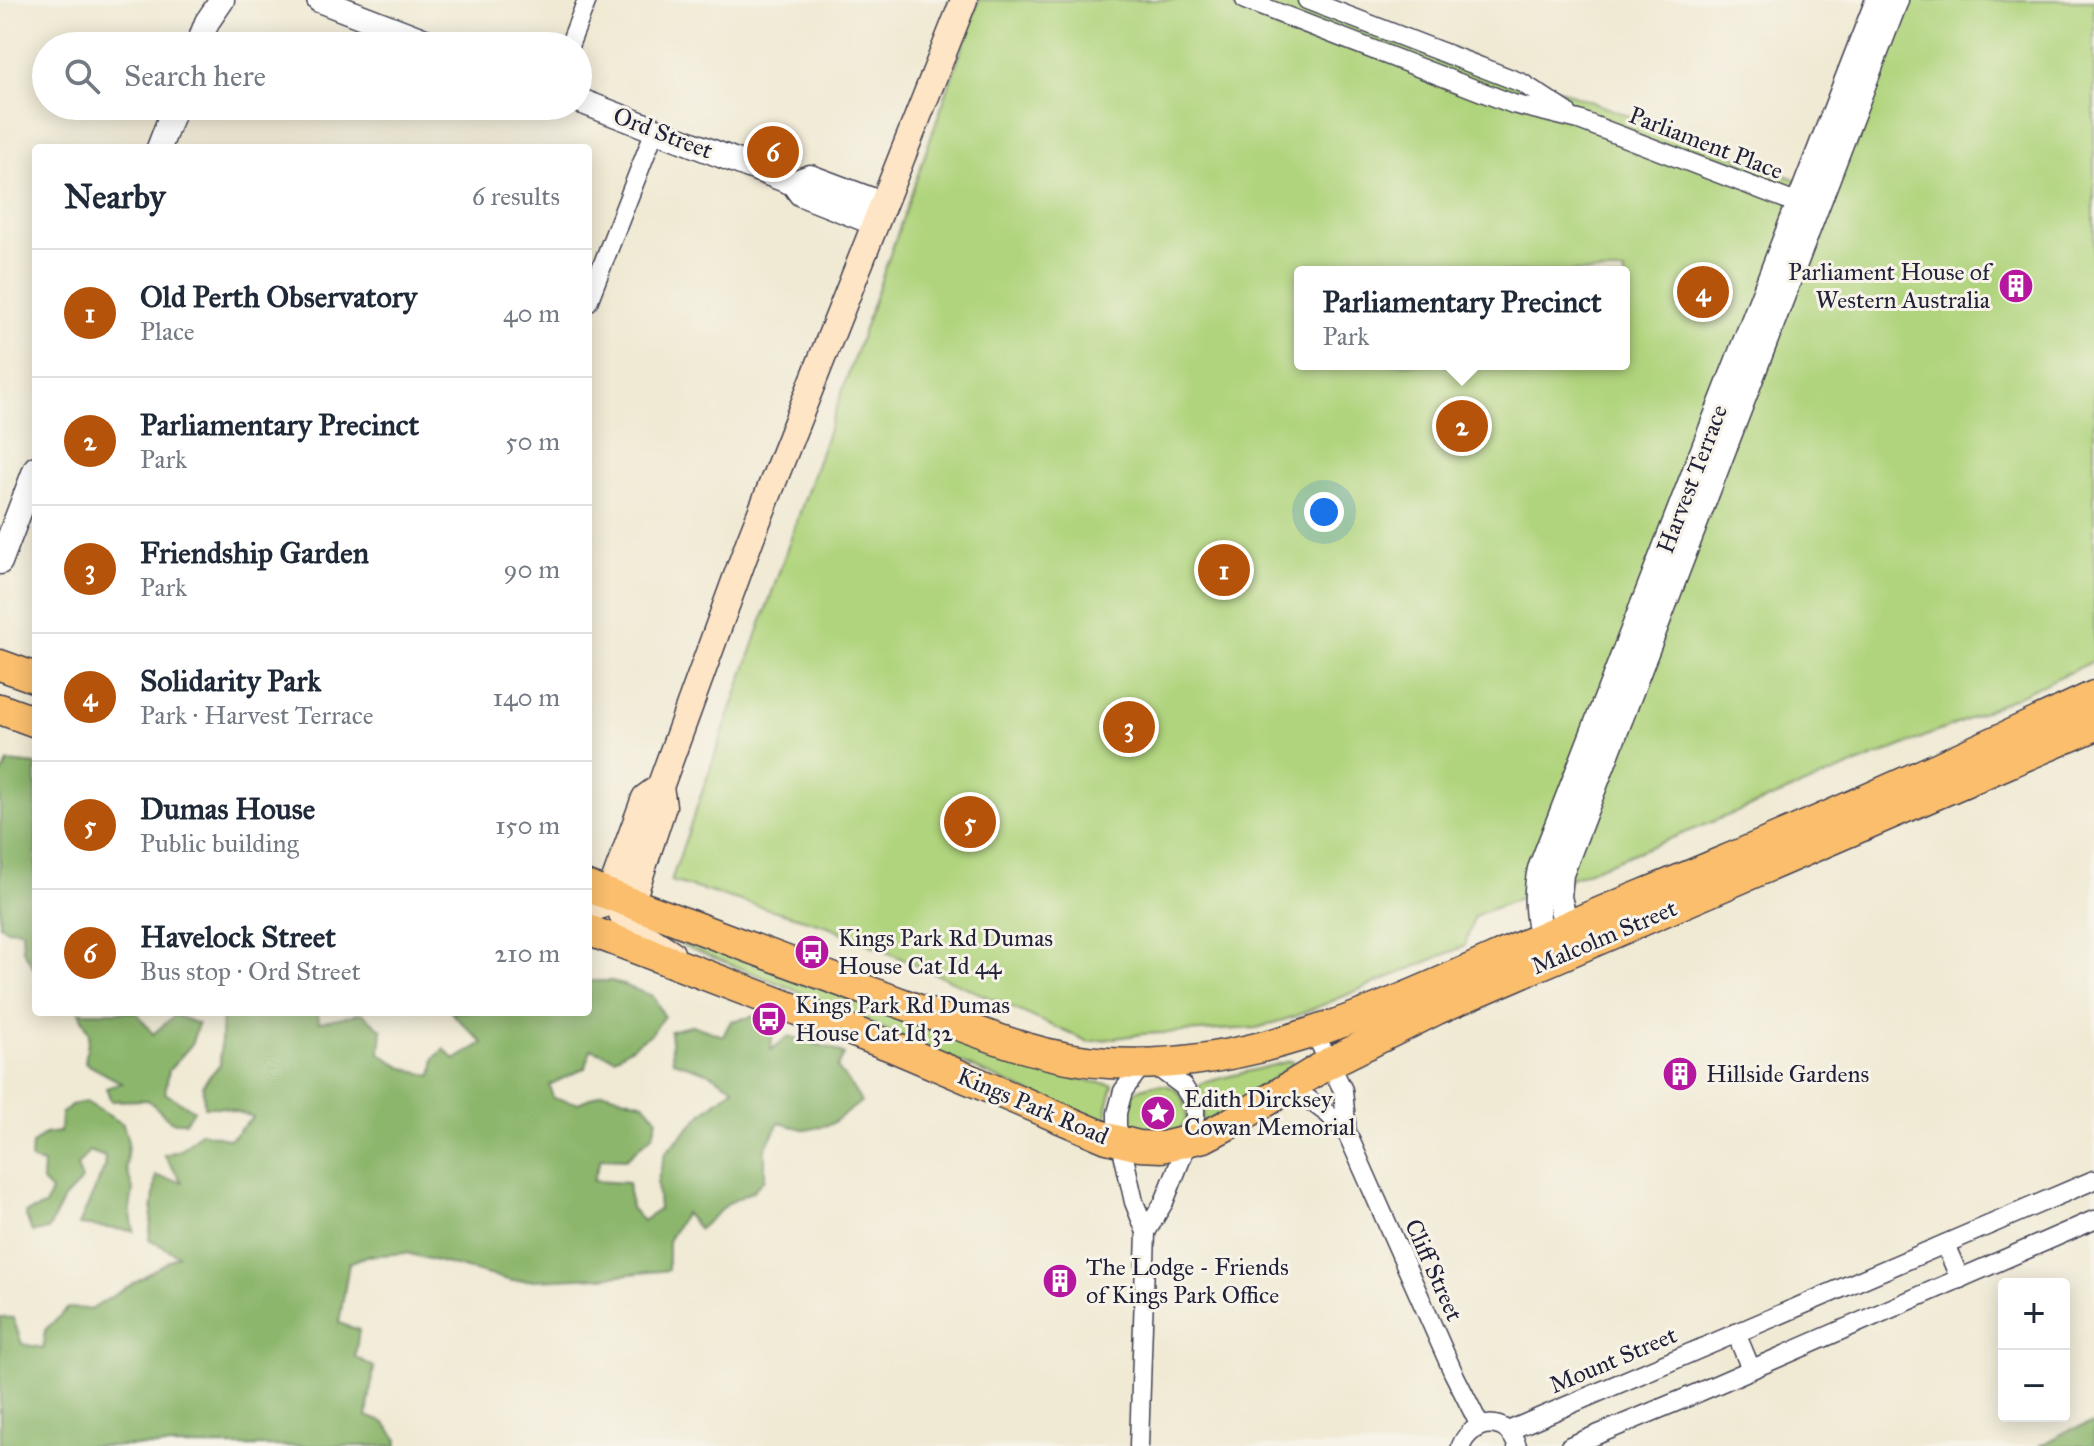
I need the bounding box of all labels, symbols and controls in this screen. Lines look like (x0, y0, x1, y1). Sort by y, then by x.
search box (32, 32, 592, 120)
icon: search (60, 54, 104, 98)
text: Search here (124, 58, 266, 94)
street label: Ord Street (609, 100, 717, 166)
street label: Parliament Place (1625, 100, 1787, 186)
pin: 6 (747, 122, 799, 182)
text: Nearby (64, 176, 166, 217)
text: 6 results (472, 180, 560, 212)
place label: Parliament House of Western Australia (1788, 257, 1994, 315)
pin: 4 (1677, 262, 1729, 322)
popup (1294, 266, 1630, 370)
building icon: Parliament House of Western Australia (1997, 267, 2035, 305)
text: Old Perth Observatory (140, 279, 417, 315)
text: Parliamentary Precinct (1322, 284, 1602, 320)
text: 1 (85, 297, 95, 329)
text: 40 m (503, 297, 560, 329)
text: Place (140, 315, 195, 347)
text: Park (1322, 320, 1369, 352)
pin: 2 (1436, 396, 1488, 456)
street label: Harvest Terrace (1650, 401, 1734, 557)
text: Parliamentary Precinct (140, 407, 419, 443)
text: 2 (84, 425, 96, 457)
text: 50 m (505, 425, 560, 457)
text: Park (140, 443, 187, 475)
your location (1304, 492, 1344, 532)
text: Friendship Garden (140, 535, 369, 571)
pin: 1 (1198, 540, 1250, 600)
text: 3 (85, 553, 95, 585)
text: 90 m (503, 553, 560, 585)
text: Park (140, 571, 187, 603)
text: Solidarity Park (140, 663, 321, 699)
text: 4 (83, 681, 97, 713)
text: 140 m (493, 681, 560, 713)
pin: 3 (1103, 697, 1155, 757)
text: Park · Harvest Terrace (140, 699, 374, 731)
text: Dumas House (140, 791, 315, 827)
pin: 5 (944, 792, 996, 852)
text: 5 (84, 809, 96, 841)
text: 150 m (495, 809, 560, 841)
text: Public building (140, 827, 299, 859)
street label: Malcolm Street (1527, 893, 1682, 981)
text: Havelock Street (140, 919, 336, 955)
place label: Kings Park Rd Dumas House Cat Id 44 (838, 923, 1053, 981)
bus stop icon: Kings Park Rd Dumas House Cat Id 44 (793, 933, 831, 971)
text: 6 (83, 937, 97, 969)
text: 210 m (494, 937, 560, 969)
text: Bus stop · Ord Street (140, 955, 361, 987)
place label: Kings Park Rd Dumas House Cat Id 32 (795, 990, 1010, 1048)
bus stop icon: Kings Park Rd Dumas House Cat Id 32 (750, 1000, 788, 1038)
building icon: Hillside Gardens (1661, 1055, 1699, 1093)
place label: Hillside Gardens (1706, 1059, 1869, 1089)
street label: Kings Park Road (953, 1061, 1113, 1151)
place label: Edith Dircksey Cowan Memorial (1184, 1084, 1356, 1142)
place icon: Edith Dircksey Cowan Memorial (1139, 1094, 1177, 1132)
street label: Cliff Street (1398, 1214, 1470, 1326)
place label: The Lodge - Friends of Kings Park Office (1086, 1252, 1289, 1310)
building icon: The Lodge - Friends of Kings Park Office (1041, 1262, 1079, 1300)
map controls (1998, 1278, 2070, 1422)
button: + (1998, 1278, 2070, 1350)
street label: Mount Street (1545, 1319, 1682, 1400)
button: − (1998, 1350, 2070, 1422)

